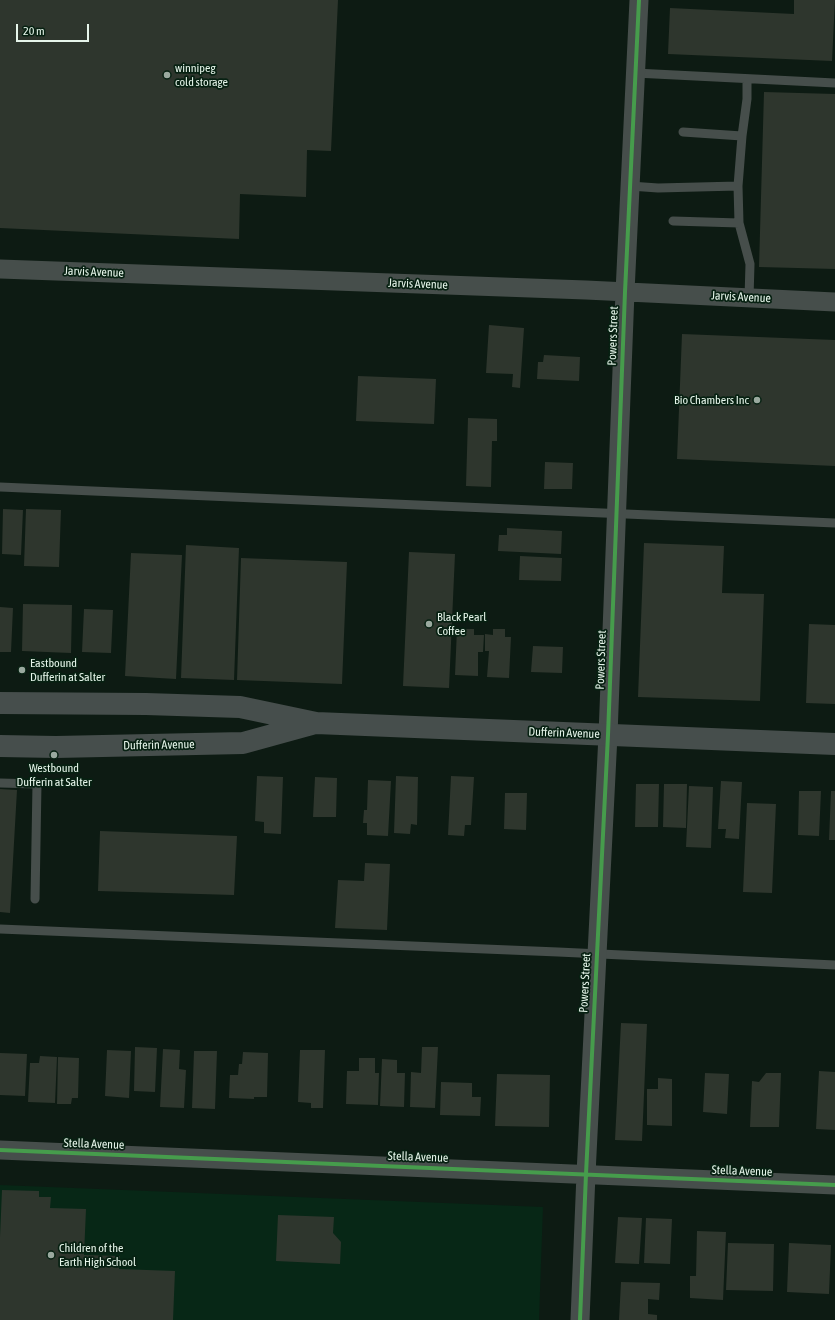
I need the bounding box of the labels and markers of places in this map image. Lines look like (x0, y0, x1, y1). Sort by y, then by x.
place label: winnipeg cold storage (175, 61, 228, 89)
marker: winnipeg cold storage (162, 70, 172, 80)
place label: Bio Chambers Inc (674, 393, 749, 407)
marker: Bio Chambers Inc (752, 395, 762, 405)
place label: Black Pearl Coffee (437, 610, 486, 638)
marker: Black Pearl Coffee (424, 619, 434, 629)
place label: Eastbound Dufferin at Salter (30, 656, 105, 684)
marker: Eastbound Dufferin at Salter (17, 665, 27, 675)
marker: Westbound Dufferin at Salter (49, 750, 59, 760)
place label: Westbound Dufferin at Salter (16, 761, 92, 789)
place label: Children of the Earth High School (59, 1241, 136, 1269)
marker: Children of the Earth High School (46, 1250, 56, 1260)

